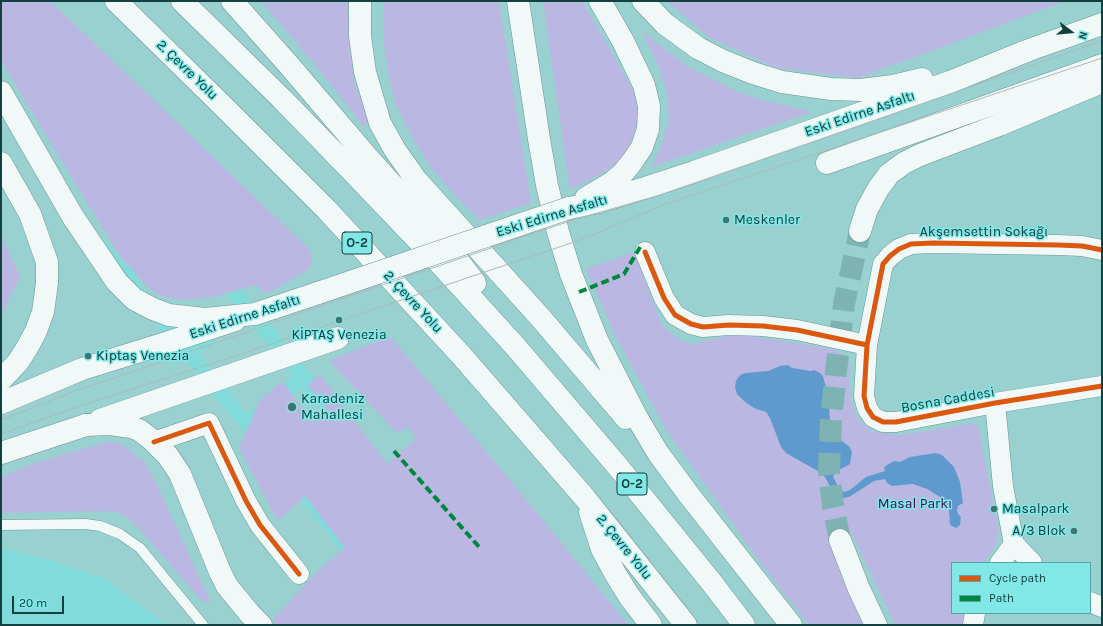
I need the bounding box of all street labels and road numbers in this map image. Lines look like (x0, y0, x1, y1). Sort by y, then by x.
street label: 2. Çevre Yolu (153, 36, 221, 104)
street label: Eski Edirne Asfaltı (803, 87, 917, 141)
street label: Eski Edirne Asfaltı (494, 191, 610, 241)
street label: Akşemsettin Sokağı (920, 224, 1048, 240)
road number: O-2 (342, 232, 372, 254)
street label: 2. Çevre Yolu (380, 267, 446, 337)
street label: Eski Edirne Asfaltı (187, 291, 303, 343)
street label: Bosna Caddesi (900, 383, 996, 417)
road number: O-2 (617, 473, 647, 495)
street label: 2. Çevre Yolu (593, 511, 655, 583)

